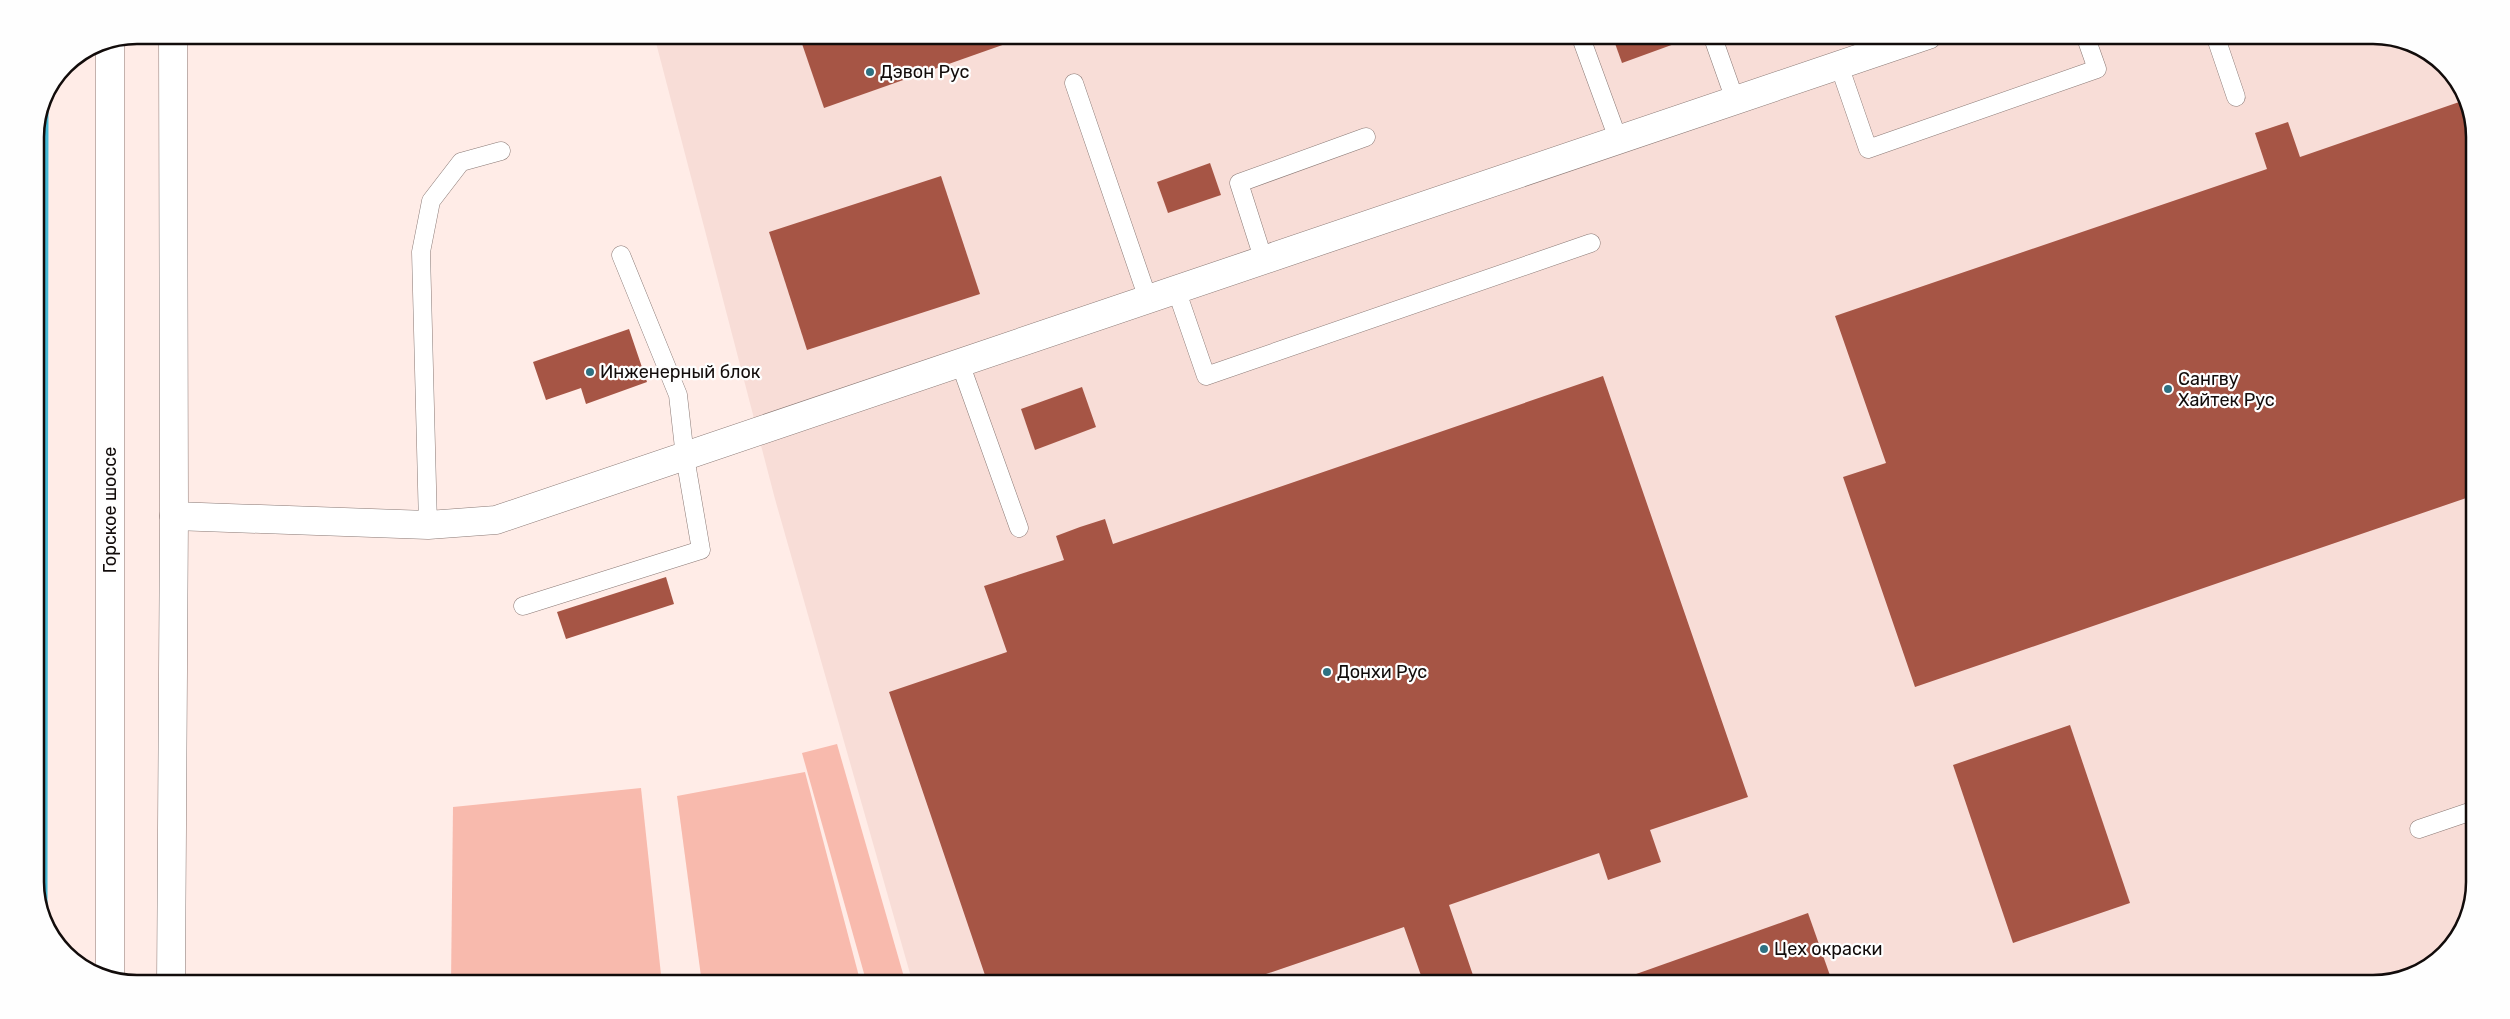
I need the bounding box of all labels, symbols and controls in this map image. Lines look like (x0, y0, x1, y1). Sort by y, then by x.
place label: Дэвон Рус (880, 61, 970, 83)
marker: Дэвон Рус (864, 66, 876, 78)
place label: Инженерный блок (600, 361, 761, 383)
marker: Инженерный блок (584, 366, 596, 378)
place label: Сангву Хайтек Рус (2178, 368, 2275, 411)
marker: Сангву Хайтек Рус (2162, 383, 2174, 395)
street label: Горское шоссе (99, 447, 121, 573)
place label: Донхи Рус (1337, 661, 1427, 683)
marker: Донхи Рус (1321, 666, 1333, 678)
place label: Цех окраски (1774, 938, 1883, 960)
marker: Цех окраски (1758, 943, 1770, 955)

